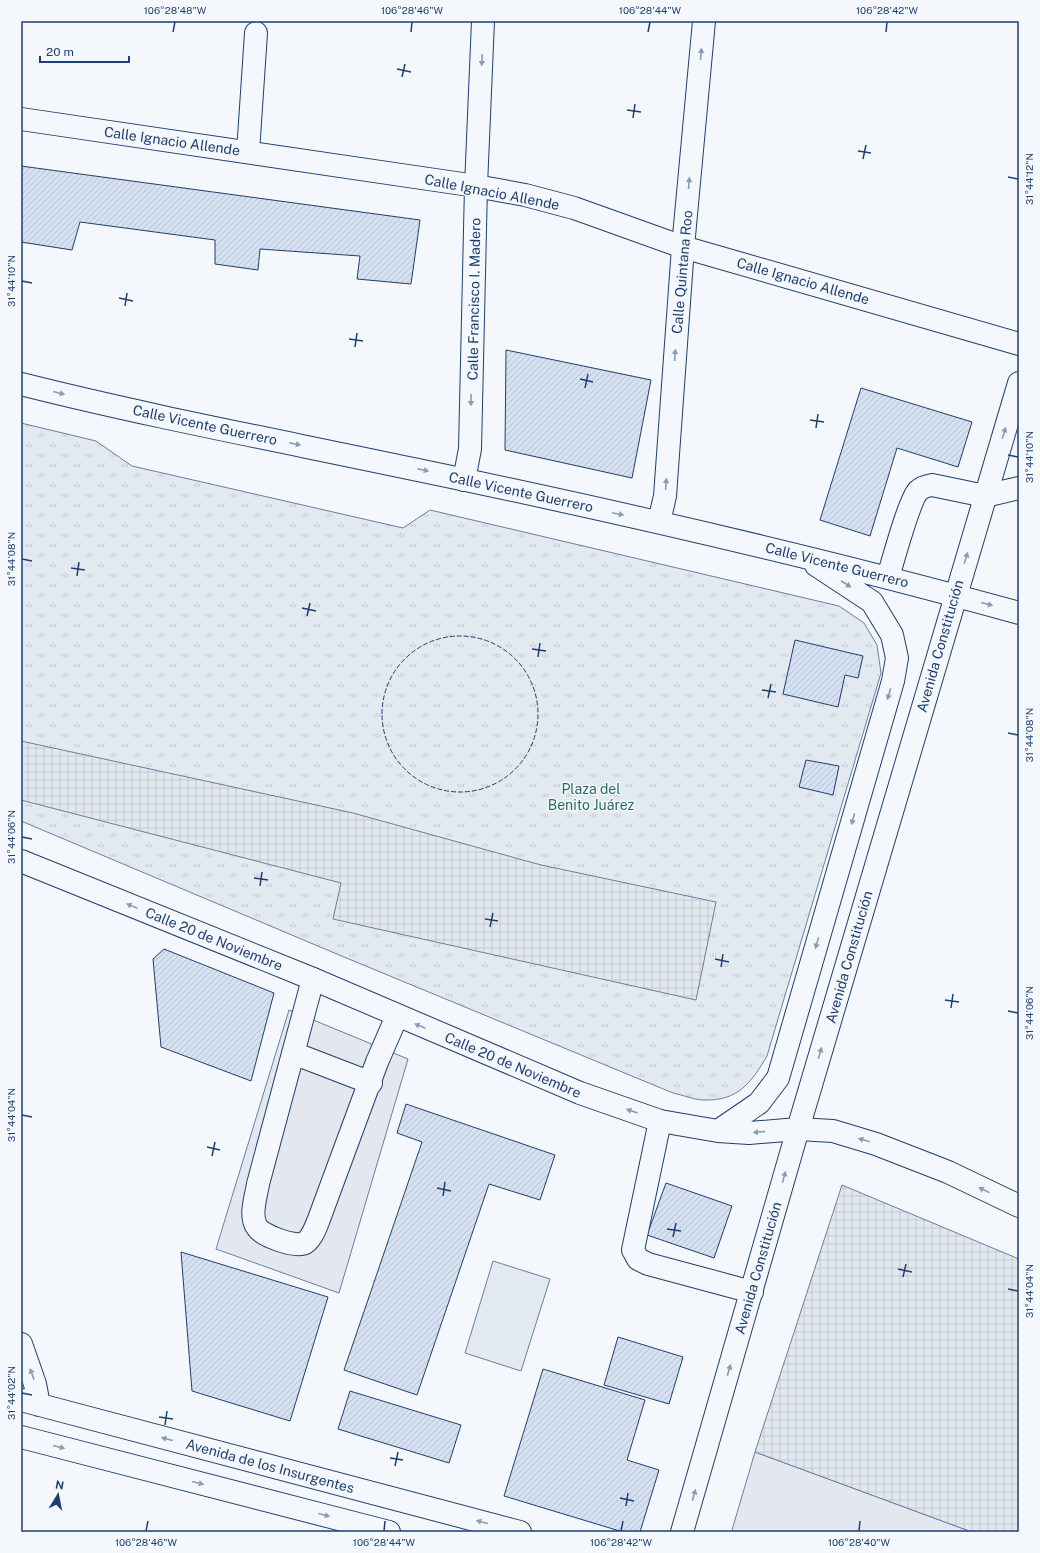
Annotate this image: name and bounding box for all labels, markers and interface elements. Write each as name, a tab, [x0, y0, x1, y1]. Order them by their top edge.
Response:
text: 106°28'48"W	[144, 4, 207, 16]
text: 106°28'46"W	[381, 4, 444, 16]
text: 106°28'44"W	[619, 4, 682, 16]
text: 106°28'42"W	[856, 4, 918, 16]
scale bar	[40, 38, 129, 64]
text: 20 m	[46, 45, 74, 59]
one-way arrow	[698, 48, 705, 60]
one-way arrow	[478, 54, 485, 66]
street label: Calle Ignacio Allende	[103, 124, 241, 158]
text: 31°44'12"N	[1023, 153, 1035, 205]
street label: Calle Ignacio Allende	[423, 171, 561, 213]
one-way arrow	[686, 177, 692, 189]
street label: Calle Quintana Roo	[669, 210, 695, 334]
street label: Calle Francisco I. Madero	[465, 217, 483, 380]
street label: Calle Ignacio Allende	[735, 254, 871, 308]
text: 31°44'10"N	[5, 255, 17, 307]
one-way arrow	[672, 349, 679, 361]
one-way arrow	[53, 391, 65, 397]
one-way arrow	[468, 394, 474, 407]
street label: Calle Vicente Guerrero	[131, 402, 279, 448]
one-way arrow	[1001, 427, 1007, 439]
text: 31°44'10"N	[1023, 431, 1035, 483]
one-way arrow	[289, 441, 302, 447]
one-way arrow	[417, 468, 429, 474]
street label: Calle Vicente Guerrero	[447, 469, 595, 515]
one-way arrow	[662, 478, 669, 490]
one-way arrow	[612, 511, 624, 517]
text: 31°44'08"N	[5, 532, 17, 586]
street label: Calle Vicente Guerrero	[764, 539, 910, 591]
one-way arrow	[963, 552, 969, 564]
street label: Avenida Constitución	[913, 578, 967, 714]
one-way arrow	[840, 581, 852, 588]
one-way arrow	[981, 601, 993, 607]
one-way arrow	[886, 688, 892, 700]
text: 31°44'08"N	[1023, 708, 1035, 762]
park label: Plaza del Benito Juárez	[548, 781, 635, 813]
text: 31°44'06"N	[5, 810, 17, 864]
one-way arrow	[850, 813, 856, 825]
street label: Avenida Constitución	[822, 889, 876, 1025]
one-way arrow	[126, 902, 138, 908]
street label: Calle 20 de Noviembre	[143, 904, 285, 974]
one-way arrow	[814, 938, 820, 950]
text: 31°44'06"N	[1023, 986, 1035, 1040]
one-way arrow	[415, 1023, 426, 1029]
street label: Calle 20 de Noviembre	[442, 1029, 584, 1101]
one-way arrow	[817, 1046, 823, 1058]
text: 31°44'04"N	[5, 1088, 17, 1142]
one-way arrow	[625, 1108, 637, 1114]
one-way arrow	[753, 1129, 765, 1136]
one-way arrow	[857, 1137, 869, 1143]
one-way arrow	[781, 1171, 787, 1183]
one-way arrow	[978, 1187, 990, 1193]
street label: Avenida Constitución	[731, 1200, 785, 1336]
text: 31°44'04"N	[1023, 1264, 1035, 1318]
one-way arrow	[726, 1363, 732, 1375]
text: 31°44'02"N	[5, 1366, 17, 1420]
one-way arrow	[28, 1368, 34, 1380]
one-way arrow	[161, 1436, 173, 1442]
street label: Avenida de los Insurgentes	[184, 1436, 356, 1496]
one-way arrow	[53, 1444, 65, 1450]
north arrow	[38, 1475, 78, 1515]
text: N	[54, 1478, 65, 1492]
one-way arrow	[192, 1480, 204, 1486]
one-way arrow	[691, 1488, 697, 1500]
one-way arrow	[318, 1513, 330, 1519]
one-way arrow	[476, 1519, 488, 1525]
text: 106°28'46"W	[115, 1536, 178, 1548]
text: 106°28'44"W	[353, 1536, 416, 1548]
text: 106°28'42"W	[590, 1536, 652, 1548]
text: 106°28'40"W	[828, 1536, 891, 1548]

